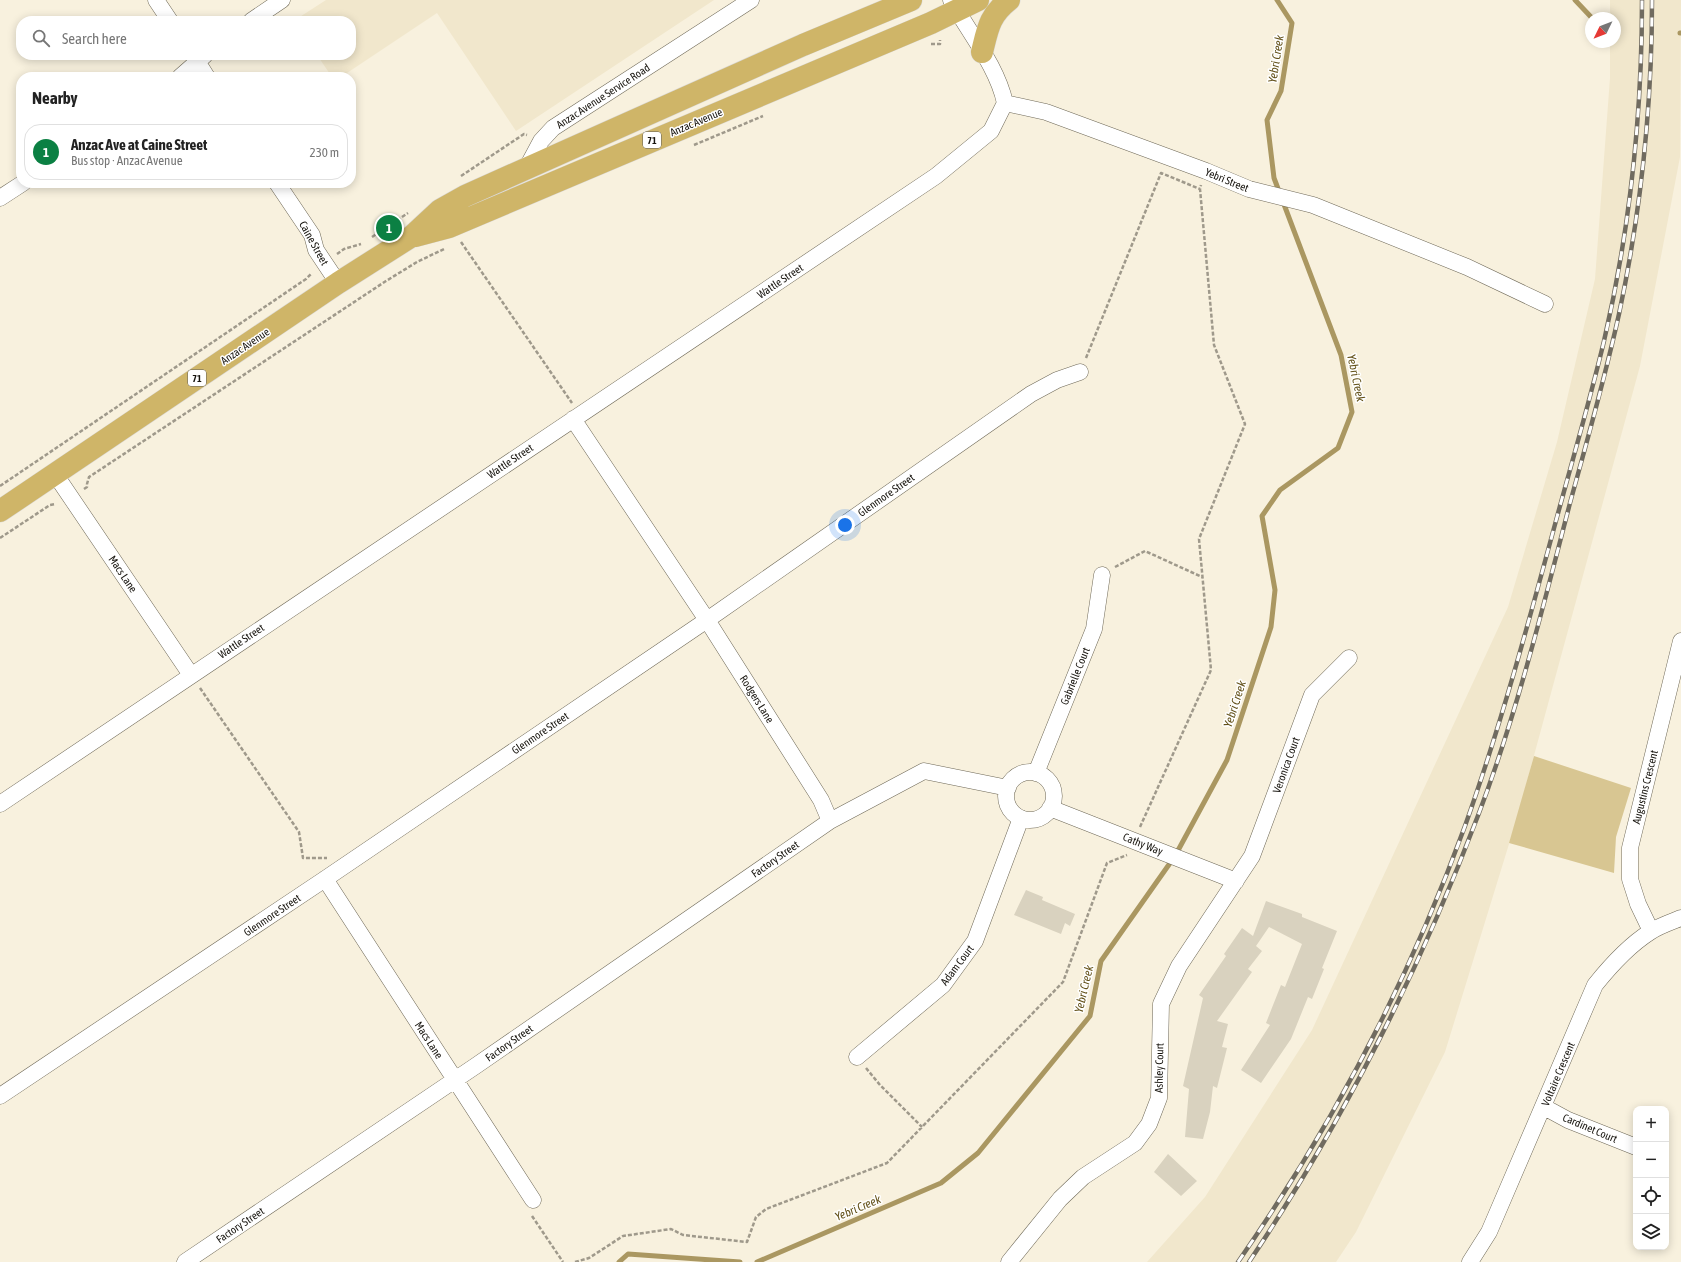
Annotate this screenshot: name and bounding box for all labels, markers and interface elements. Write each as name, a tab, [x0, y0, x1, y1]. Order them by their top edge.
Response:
north arrow	[1585, 12, 1621, 48]
search box	[16, 16, 356, 60]
icon: search	[30, 27, 52, 49]
text: Search here	[62, 30, 127, 47]
water label: Yebri Creek	[1265, 33, 1287, 84]
street label: Anzac Avenue Service Road	[554, 61, 652, 131]
text: Nearby	[32, 88, 78, 108]
street label: Anzac Avenue	[668, 106, 724, 138]
road number: 71	[643, 132, 661, 148]
text: Anzac Ave at Caine Street	[71, 136, 207, 153]
text: 1	[43, 145, 49, 160]
text: 230 m	[310, 145, 339, 160]
text: Bus stop · Anzac Avenue	[71, 153, 183, 168]
street label: Yebri Street	[1203, 166, 1251, 194]
pin: 1	[376, 213, 402, 243]
street label: Caine Street	[297, 219, 331, 267]
street label: Wattle Street	[755, 261, 805, 301]
street label: Anzac Avenue	[219, 325, 271, 367]
water label: Yebri Creek	[1344, 353, 1368, 404]
road number: 71	[188, 370, 206, 386]
street label: Wattle Street	[485, 441, 535, 481]
street label: Glenmore Street	[856, 471, 916, 519]
your location	[835, 515, 855, 535]
street label: Macs Lane	[106, 553, 140, 595]
street label: Wattle Street	[216, 621, 266, 661]
street label: Gabrielle Court	[1058, 646, 1092, 706]
street label: Rodgers Lane	[738, 673, 776, 725]
water label: Yebri Creek	[1221, 678, 1249, 729]
street label: Glenmore Street	[509, 710, 571, 756]
street label: Veronica Court	[1270, 735, 1302, 795]
street label: Augustins Crescent	[1630, 749, 1660, 825]
street label: Cathy Way	[1121, 831, 1165, 858]
street label: Factory Street	[749, 838, 801, 880]
street label: Glenmore Street	[241, 892, 303, 938]
street label: Adam Court	[938, 943, 976, 987]
water label: Yebri Creek	[1072, 963, 1096, 1014]
street label: Macs Lane	[413, 1019, 445, 1061]
street label: Factory Street	[483, 1022, 535, 1064]
street label: Voltaire Crescent	[1539, 1040, 1577, 1108]
street label: Ashley Court	[1153, 1043, 1165, 1093]
map controls	[1633, 1106, 1669, 1250]
button: +	[1633, 1106, 1669, 1142]
street label: Cardinet Court	[1561, 1111, 1619, 1145]
button: −	[1633, 1142, 1669, 1178]
button: locate	[1633, 1178, 1669, 1214]
water label: Yebri Creek	[833, 1192, 884, 1224]
street label: Factory Street	[214, 1205, 266, 1245]
button: layers	[1633, 1214, 1669, 1250]

